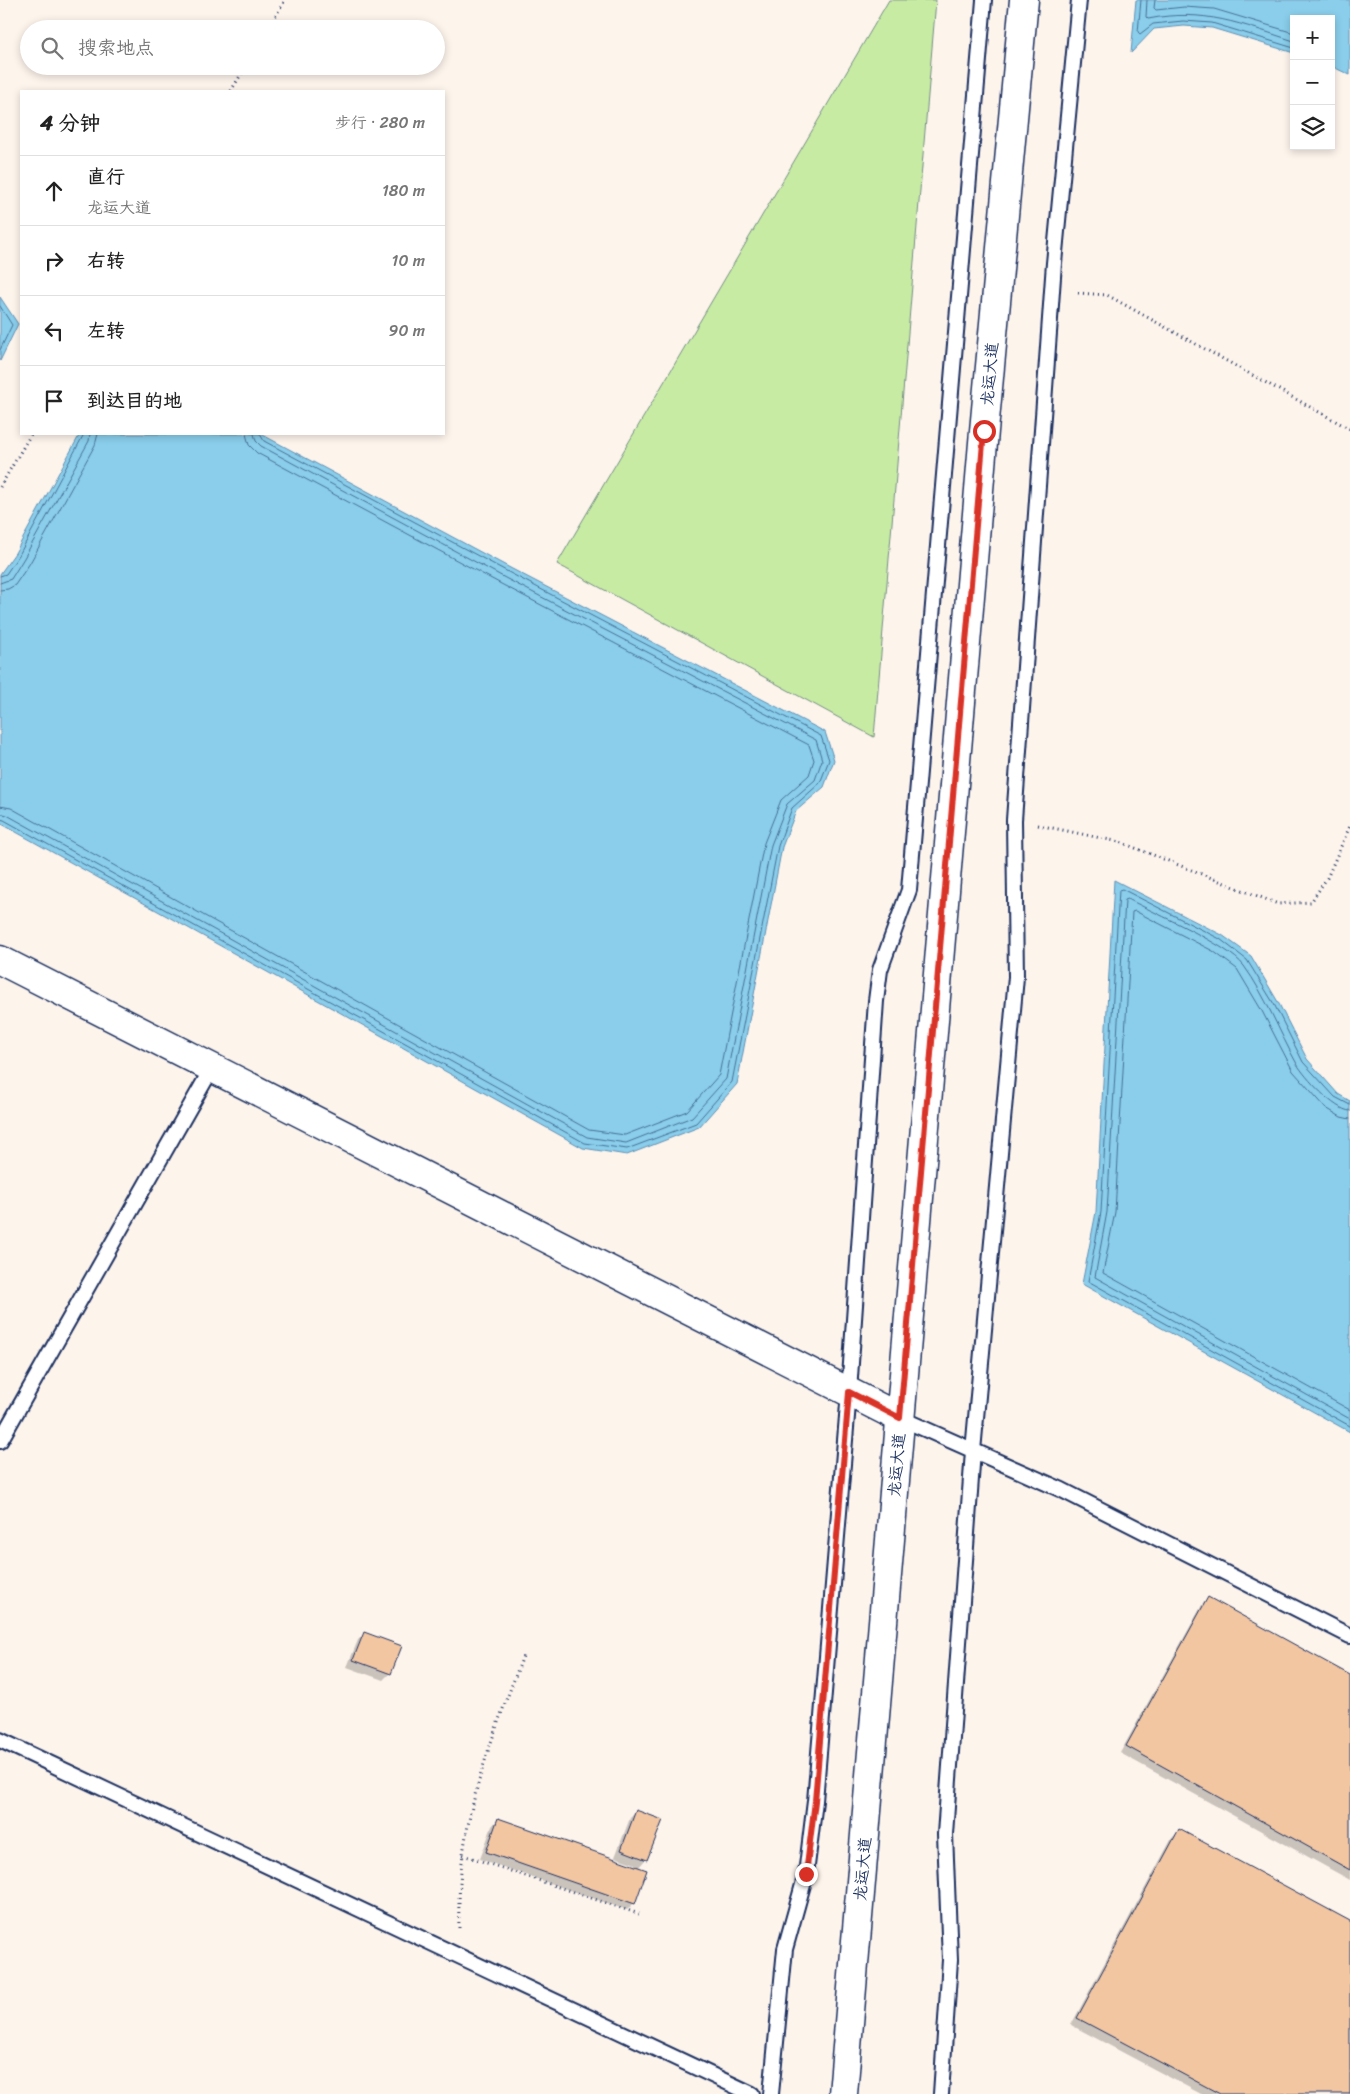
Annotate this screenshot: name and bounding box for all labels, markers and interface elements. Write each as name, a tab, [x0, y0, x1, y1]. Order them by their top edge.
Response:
map controls	[1290, 15, 1335, 150]
button: +	[1290, 15, 1335, 60]
search box	[20, 20, 445, 75]
text: 搜索地点	[78, 31, 154, 64]
icon: search	[38, 34, 66, 62]
button: −	[1290, 60, 1335, 105]
text: 4 分钟	[40, 104, 101, 142]
button: layers	[1290, 105, 1335, 150]
text: 步行 · 280 m	[335, 108, 425, 137]
text: 直行	[87, 160, 125, 193]
text: 180 m	[382, 176, 425, 205]
icon: ahead	[40, 177, 68, 205]
text: 龙运大道	[87, 193, 151, 222]
text: 右转	[87, 244, 125, 277]
text: 10 m	[392, 246, 425, 275]
icon: right	[40, 247, 68, 275]
text: 左转	[87, 314, 125, 347]
text: 90 m	[389, 316, 425, 345]
icon: left	[40, 317, 68, 345]
street label: 龙运大道	[972, 341, 1007, 407]
text: 到达目的地	[87, 384, 182, 417]
icon: arrive	[40, 387, 68, 415]
route start	[973, 420, 996, 443]
street label: 龙运大道	[879, 1432, 914, 1498]
street label: 龙运大道	[845, 1836, 880, 1902]
route end	[795, 1863, 818, 1886]

